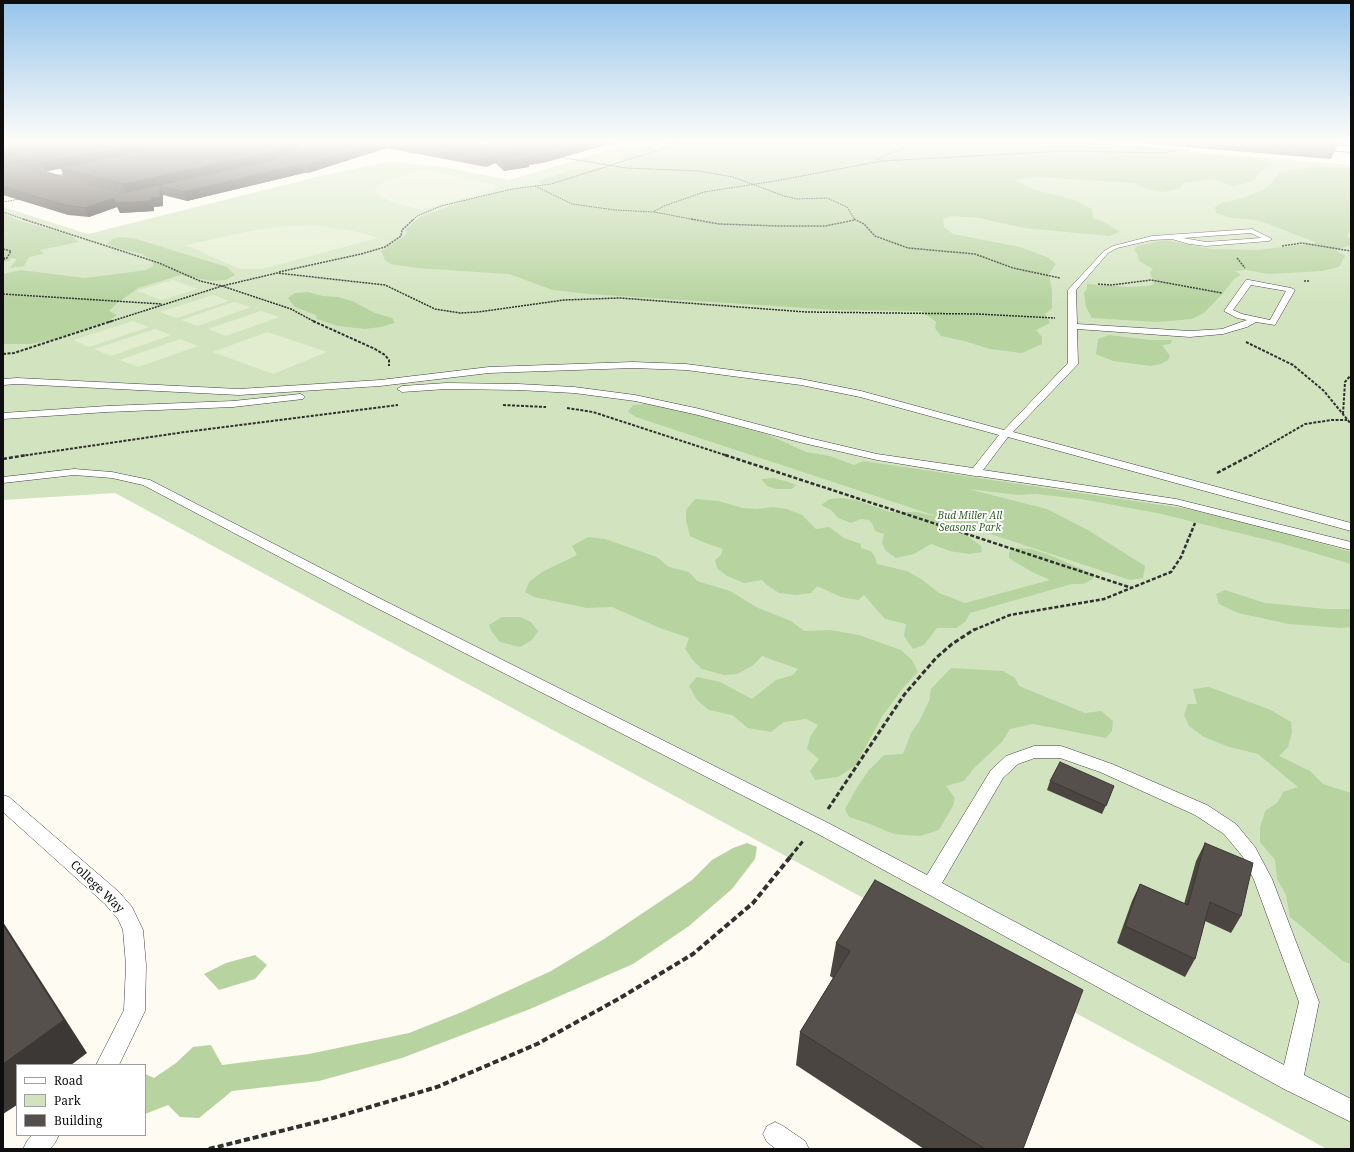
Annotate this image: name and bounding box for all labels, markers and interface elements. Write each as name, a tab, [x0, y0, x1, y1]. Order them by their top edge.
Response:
park label: Bud Miller All Seasons Park	[938, 510, 1002, 534]
street label: College Way	[67, 858, 127, 916]
legend	[16, 1064, 146, 1136]
text: Road	[54, 1072, 83, 1089]
text: Park	[54, 1092, 81, 1109]
text: Building	[54, 1112, 102, 1129]

